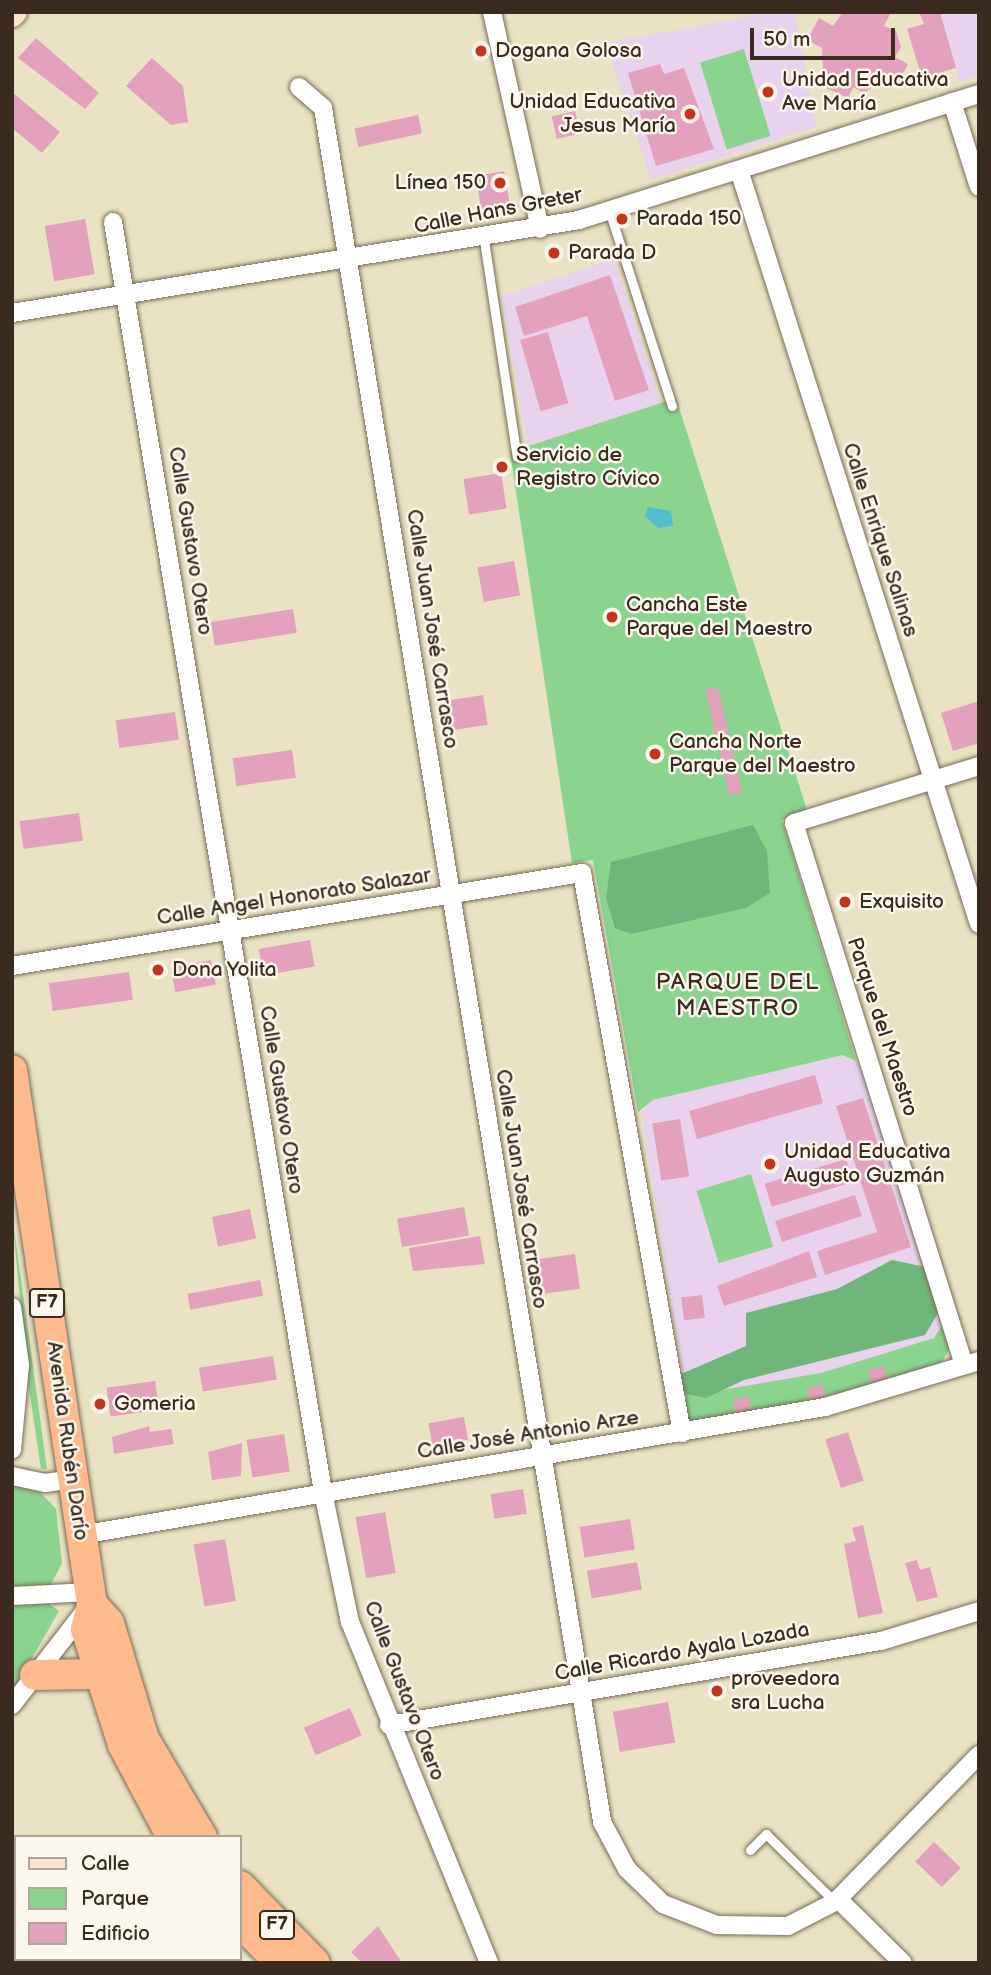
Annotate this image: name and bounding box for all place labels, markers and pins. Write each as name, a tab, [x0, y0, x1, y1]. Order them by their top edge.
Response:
place label: Dogana Golosa	[495, 38, 642, 64]
marker: Dogana Golosa	[473, 43, 489, 59]
place label: Unidad Educativa Ave María	[782, 67, 949, 117]
marker: Unidad Educativa Ave María	[760, 84, 776, 100]
place label: Unidad Educativa Jesus María	[509, 89, 676, 139]
marker: Unidad Educativa Jesus María	[682, 106, 698, 122]
place label: Línea 150	[395, 170, 486, 196]
marker: Línea 150	[492, 175, 508, 191]
place label: Parada 150	[636, 206, 741, 232]
marker: Parada 150	[614, 211, 630, 227]
place label: Parada D	[568, 240, 656, 266]
marker: Parada D	[546, 245, 562, 261]
place label: Servicio de Registro Cívico	[516, 442, 660, 492]
marker: Servicio de Registro Cívico	[494, 459, 510, 475]
place label: Cancha Este Parque del Maestro	[626, 592, 813, 642]
marker: Cancha Este Parque del Maestro	[604, 609, 620, 625]
place label: Cancha Norte Parque del Maestro	[669, 729, 856, 779]
marker: Cancha Norte Parque del Maestro	[647, 746, 663, 762]
place label: Exquisito	[859, 889, 944, 915]
marker: Exquisito	[837, 894, 853, 910]
place label: Dona Yolita	[172, 957, 278, 983]
marker: Dona Yolita	[150, 962, 166, 978]
place label: Unidad Educativa Augusto Guzmán	[784, 1139, 951, 1189]
marker: Unidad Educativa Augusto Guzmán	[762, 1156, 778, 1172]
place label: Gomeria	[114, 1391, 196, 1417]
marker: Gomeria	[92, 1396, 108, 1412]
place label: proveedora sra Lucha	[731, 1666, 840, 1716]
marker: proveedora sra Lucha	[709, 1683, 725, 1699]

